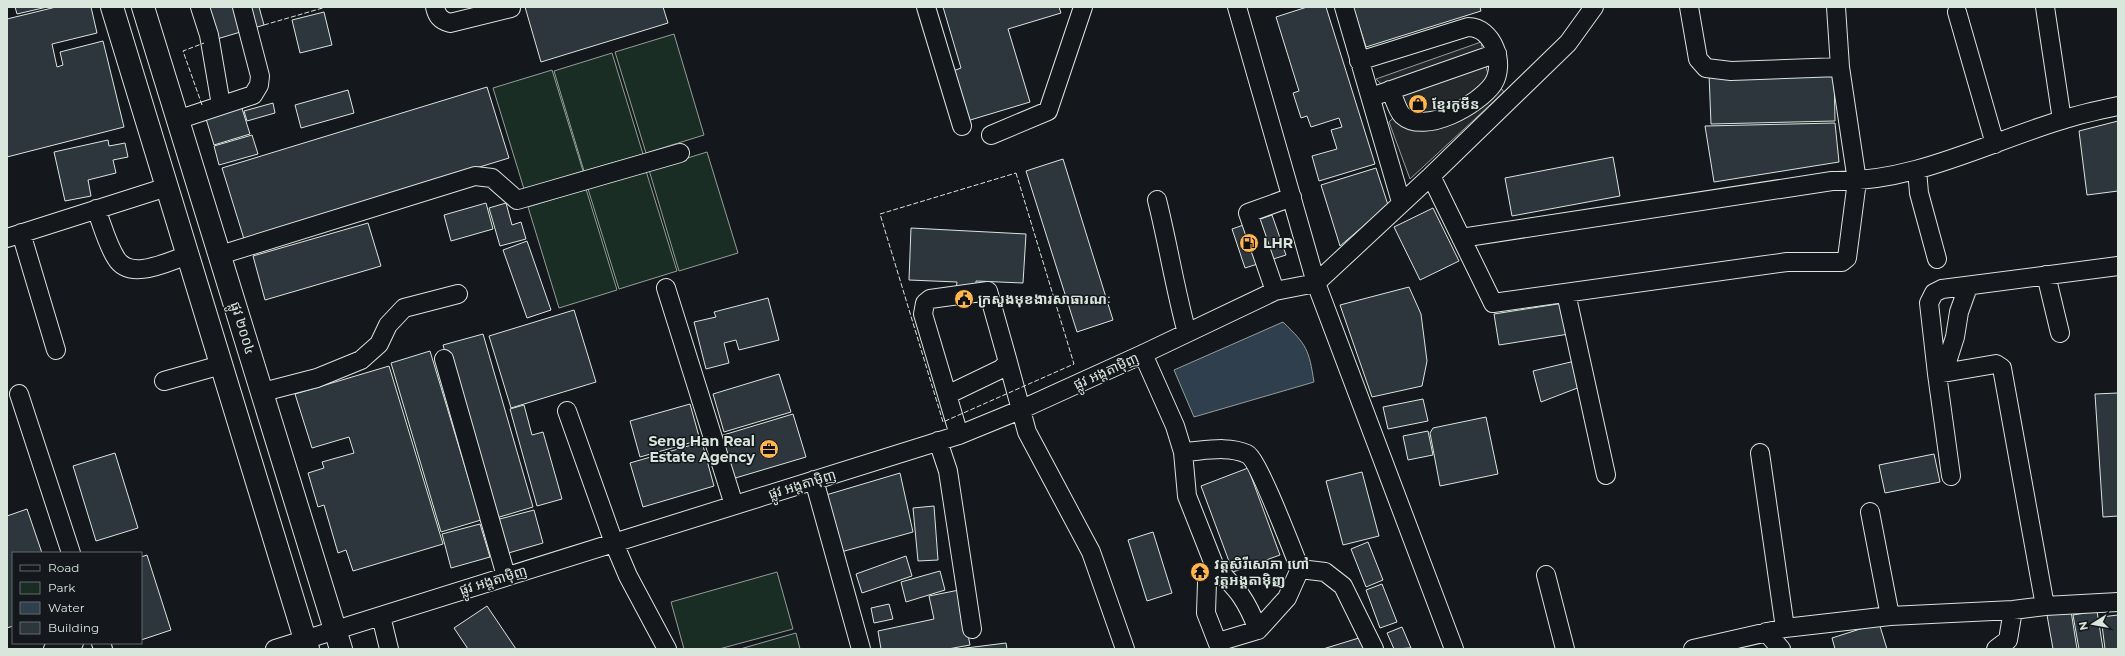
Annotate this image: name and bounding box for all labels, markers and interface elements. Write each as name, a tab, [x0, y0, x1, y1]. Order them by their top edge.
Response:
shop icon: ខ្មែរកូមីន	[1407, 93, 1429, 115]
place label: ខ្មែរកូមីន	[1432, 95, 1480, 113]
fuel station icon: LHR	[1238, 232, 1260, 254]
place label: LHR	[1263, 234, 1293, 252]
public building icon: ក្រសួងមុខងារសាធារណៈ	[953, 288, 975, 310]
place label: ក្រសួងមុខងារសាធារណៈ	[978, 290, 1111, 308]
street label: ផ្លូវ ២០០៤	[223, 299, 260, 358]
street label: ផ្លូវ អង្តតាម៉ិញ	[1070, 349, 1143, 396]
place label: Seng Han Real Estate Agency	[648, 432, 756, 466]
office icon: Seng Han Real Estate Agency	[758, 438, 780, 460]
street label: ផ្លូវ អង្តតាម៉ិញ	[766, 465, 839, 506]
legend	[12, 552, 142, 644]
place label: វត្តសិរីសោភា ហៅ វត្តអង្តតាម៉ិញ	[1214, 555, 1309, 589]
text: Road	[48, 560, 79, 575]
street label: ផ្លូវ អង្តតាម៉ិញ	[457, 561, 530, 602]
temple icon: វត្តសិរីសោភា ហៅ វត្តអង្តតាម៉ិញ	[1189, 561, 1211, 583]
text: Park	[48, 580, 76, 595]
text: Water	[48, 600, 85, 615]
north arrow	[2073, 604, 2113, 644]
text: Building	[48, 620, 99, 635]
text: N	[2075, 620, 2091, 632]

